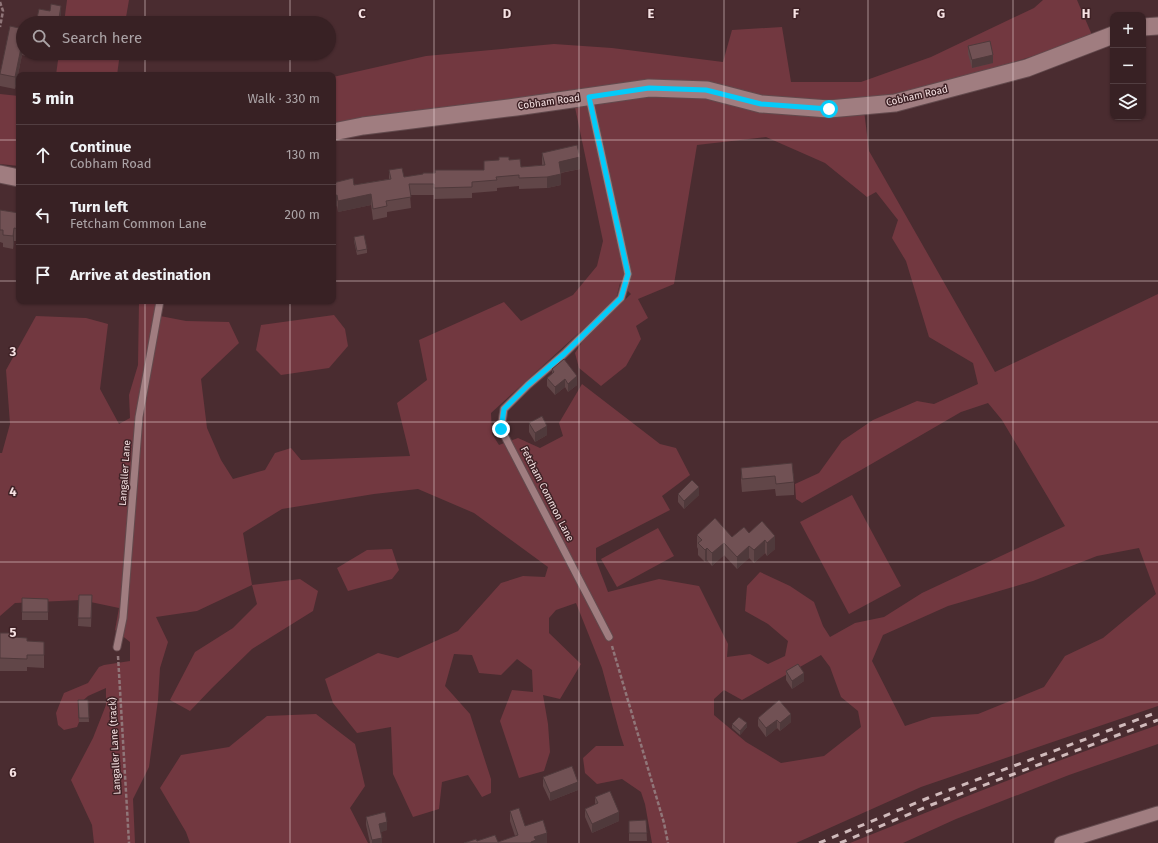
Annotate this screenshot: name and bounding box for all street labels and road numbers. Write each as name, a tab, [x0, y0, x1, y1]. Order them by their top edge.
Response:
street label: Cobham Road	[885, 83, 949, 109]
street label: Cobham Road	[517, 92, 581, 112]
street label: Langaller Lane	[117, 440, 133, 506]
street label: Fetcham Common Lane	[518, 444, 576, 544]
street label: Langaller Lane (track)	[105, 697, 124, 795]

